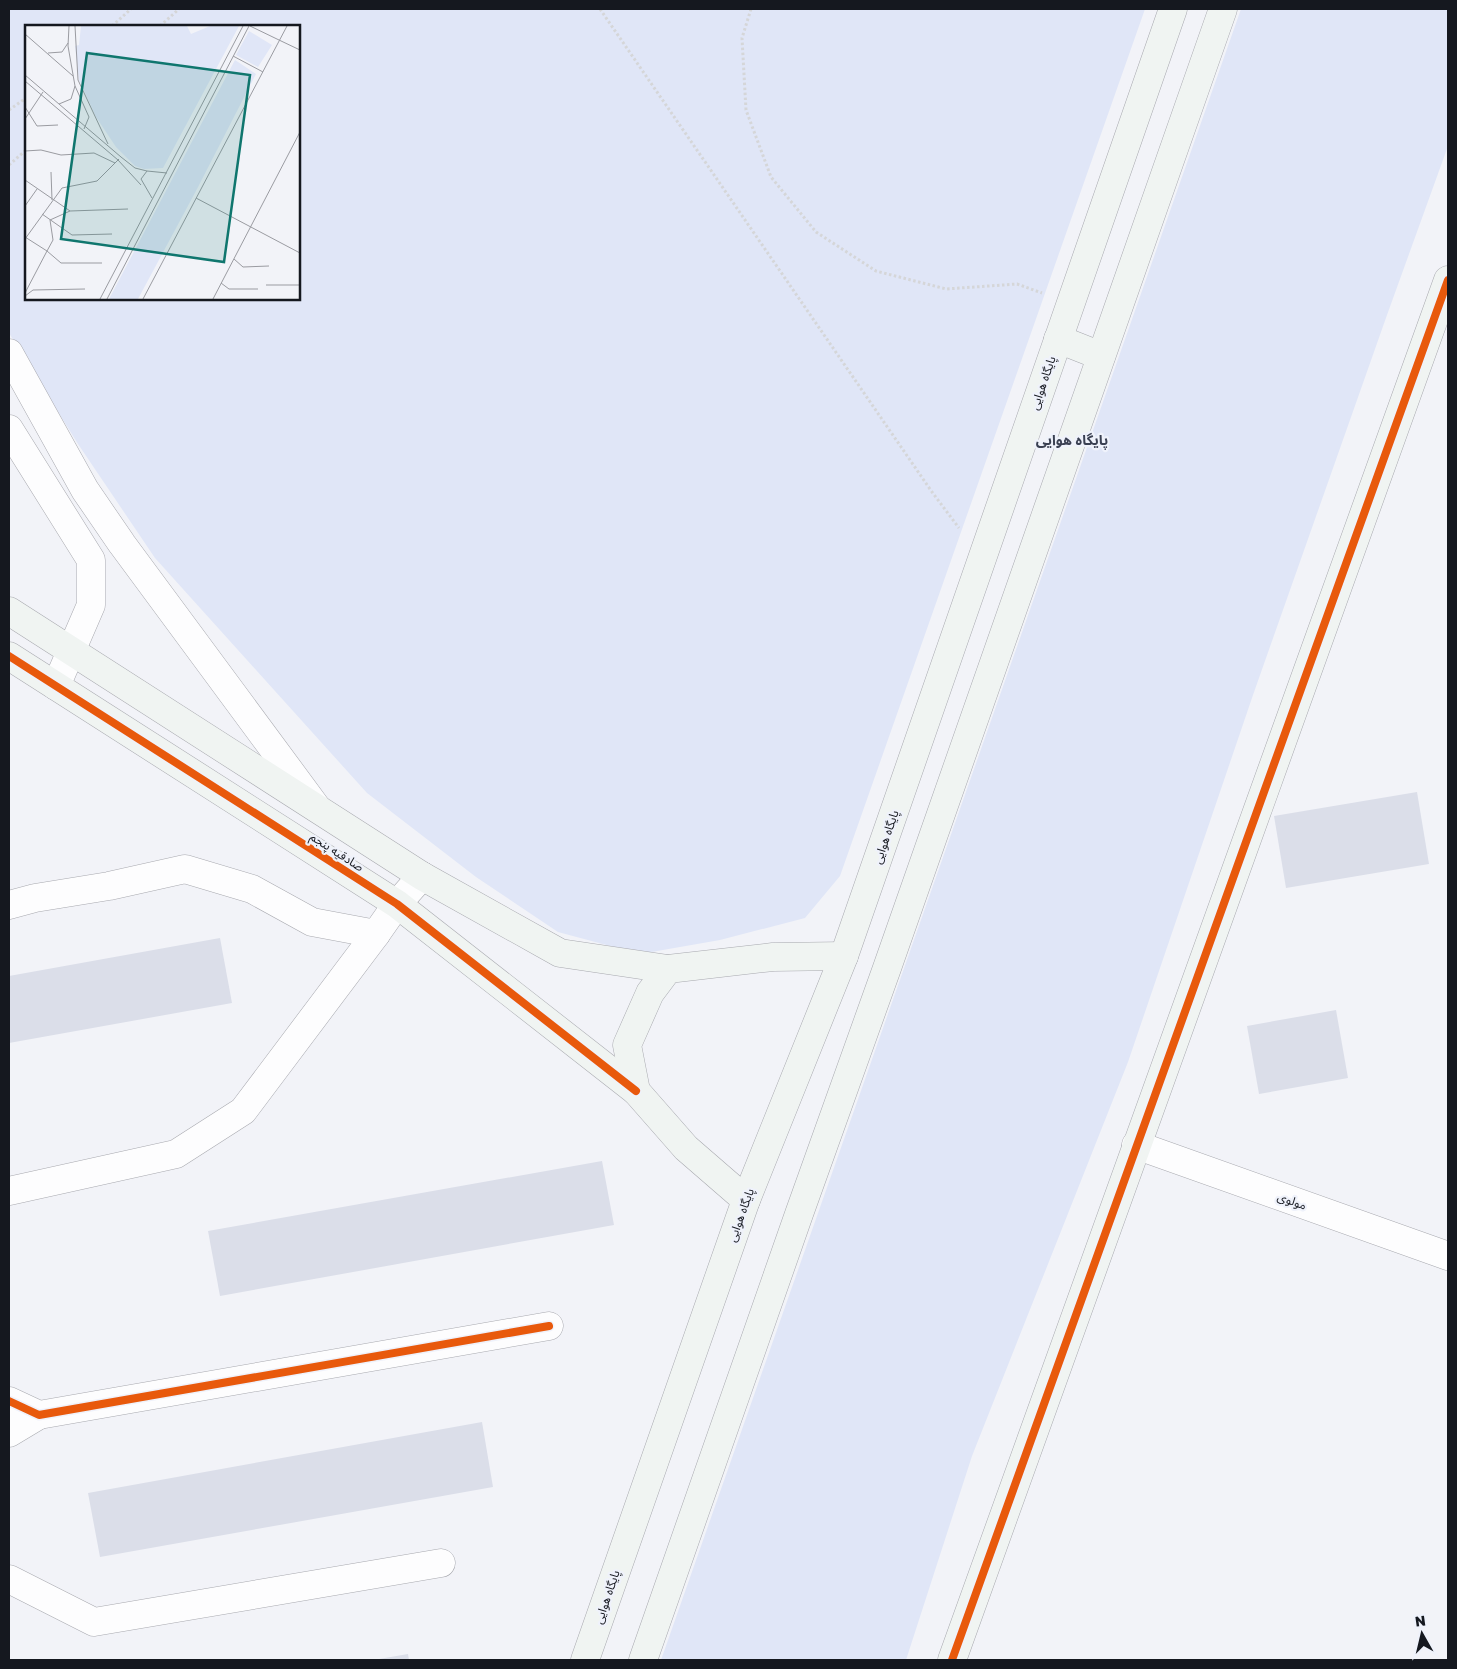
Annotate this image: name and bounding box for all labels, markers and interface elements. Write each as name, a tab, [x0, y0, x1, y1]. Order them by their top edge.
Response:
inset map	[25, 25, 300, 300]
street label: پایگاه هوایی	[1026, 354, 1060, 412]
district label: پایگاه هوایی	[1036, 431, 1108, 450]
street label: پایگاه هوایی	[869, 808, 903, 866]
street label: صادقیه پنجم	[307, 829, 367, 876]
street label: پایگاه هوایی	[724, 1186, 758, 1244]
street label: مولوی	[1276, 1188, 1309, 1213]
street label: پایگاه هوایی	[590, 1568, 624, 1626]
north arrow	[1397, 1609, 1447, 1659]
text: N	[1414, 1611, 1427, 1630]

